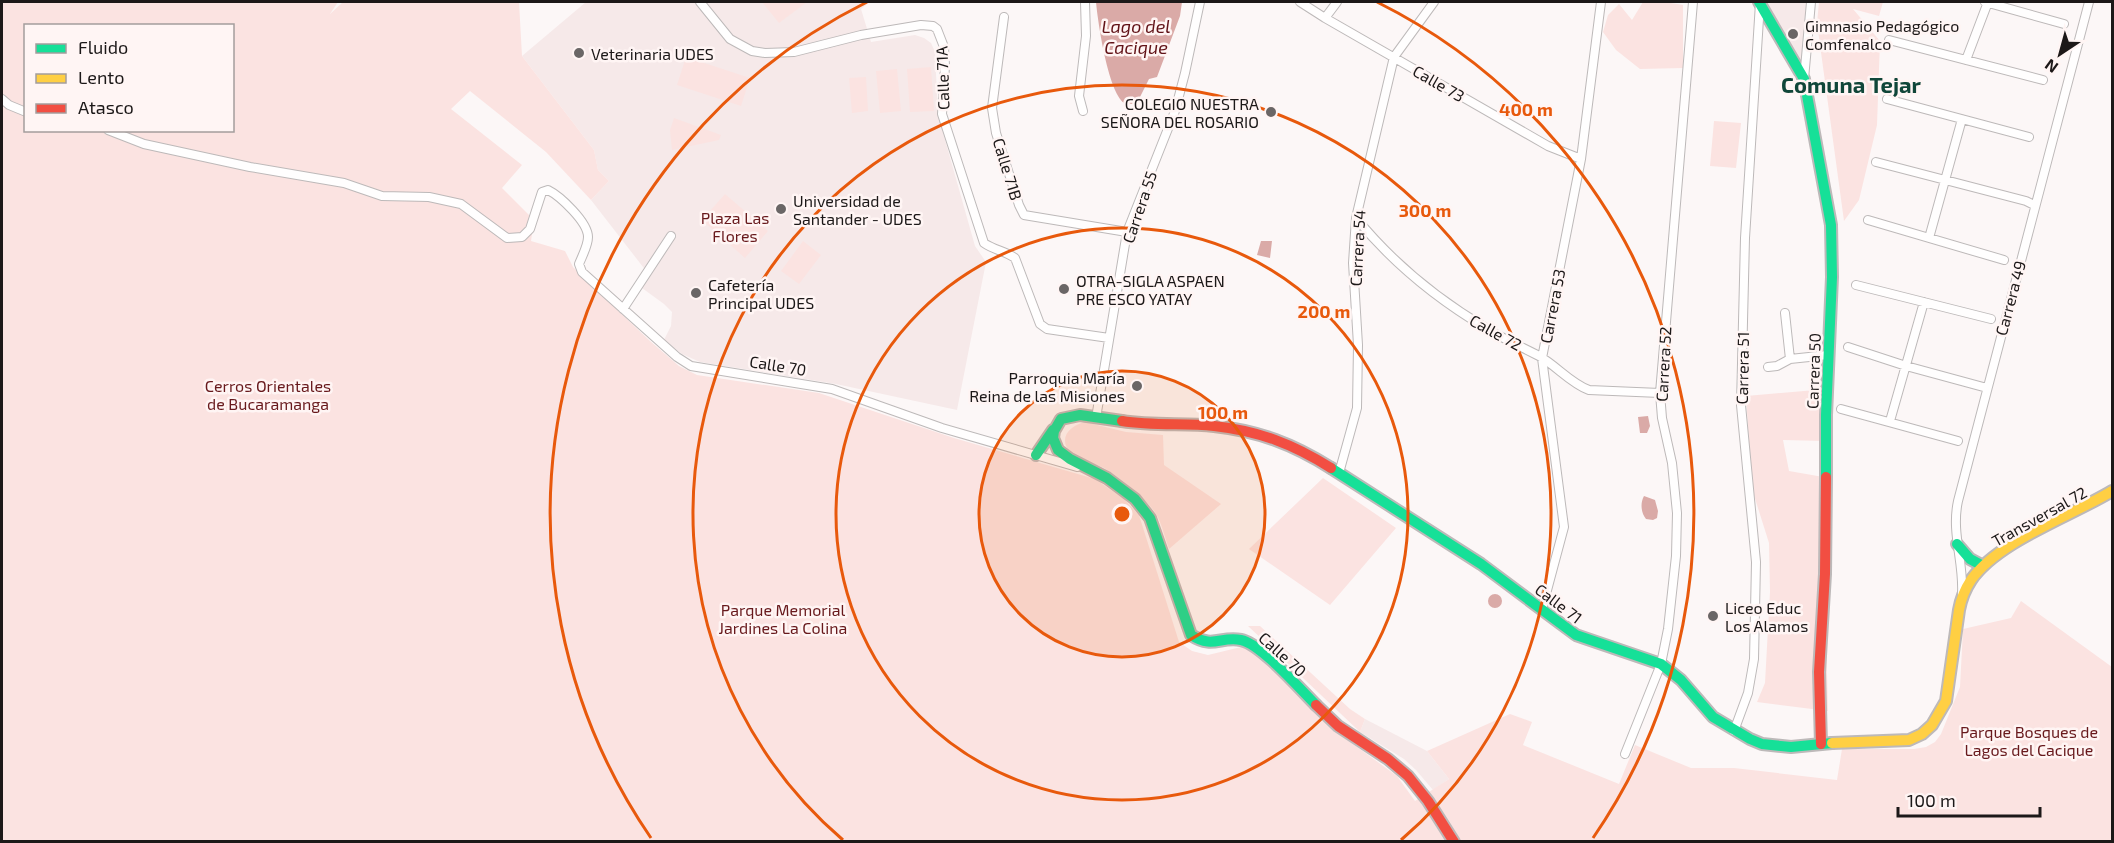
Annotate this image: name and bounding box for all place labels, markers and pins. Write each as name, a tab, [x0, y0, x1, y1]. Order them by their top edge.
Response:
place label: Gimnasio Pedagógico Comfenalco	[1805, 16, 1959, 53]
marker: Gimnasio Pedagógico Comfenalco	[1786, 27, 1800, 41]
place label: Veterinaria UDES	[591, 44, 714, 63]
marker: Veterinaria UDES	[572, 46, 586, 60]
place label: COLEGIO NUESTRA SEÑORA DEL ROSARIO	[1101, 94, 1259, 131]
marker: COLEGIO NUESTRA SEÑORA DEL ROSARIO	[1264, 105, 1278, 119]
place label: Universidad de Santander - UDES	[793, 191, 922, 228]
marker: Universidad de Santander - UDES	[774, 202, 788, 216]
place label: OTRA-SIGLA ASPAEN PRE ESCO YATAY	[1076, 271, 1225, 308]
place label: Cafetería Principal UDES	[708, 275, 814, 312]
marker: OTRA-SIGLA ASPAEN PRE ESCO YATAY	[1057, 282, 1071, 296]
marker: Cafetería Principal UDES	[689, 286, 703, 300]
place label: Parroquia María Reina de las Misiones	[969, 368, 1125, 405]
marker: Parroquia María Reina de las Misiones	[1130, 379, 1144, 393]
centre of rings	[1112, 504, 1132, 524]
place label: Liceo Educ Los Alamos	[1725, 598, 1808, 635]
marker: Liceo Educ Los Alamos	[1706, 609, 1720, 623]

